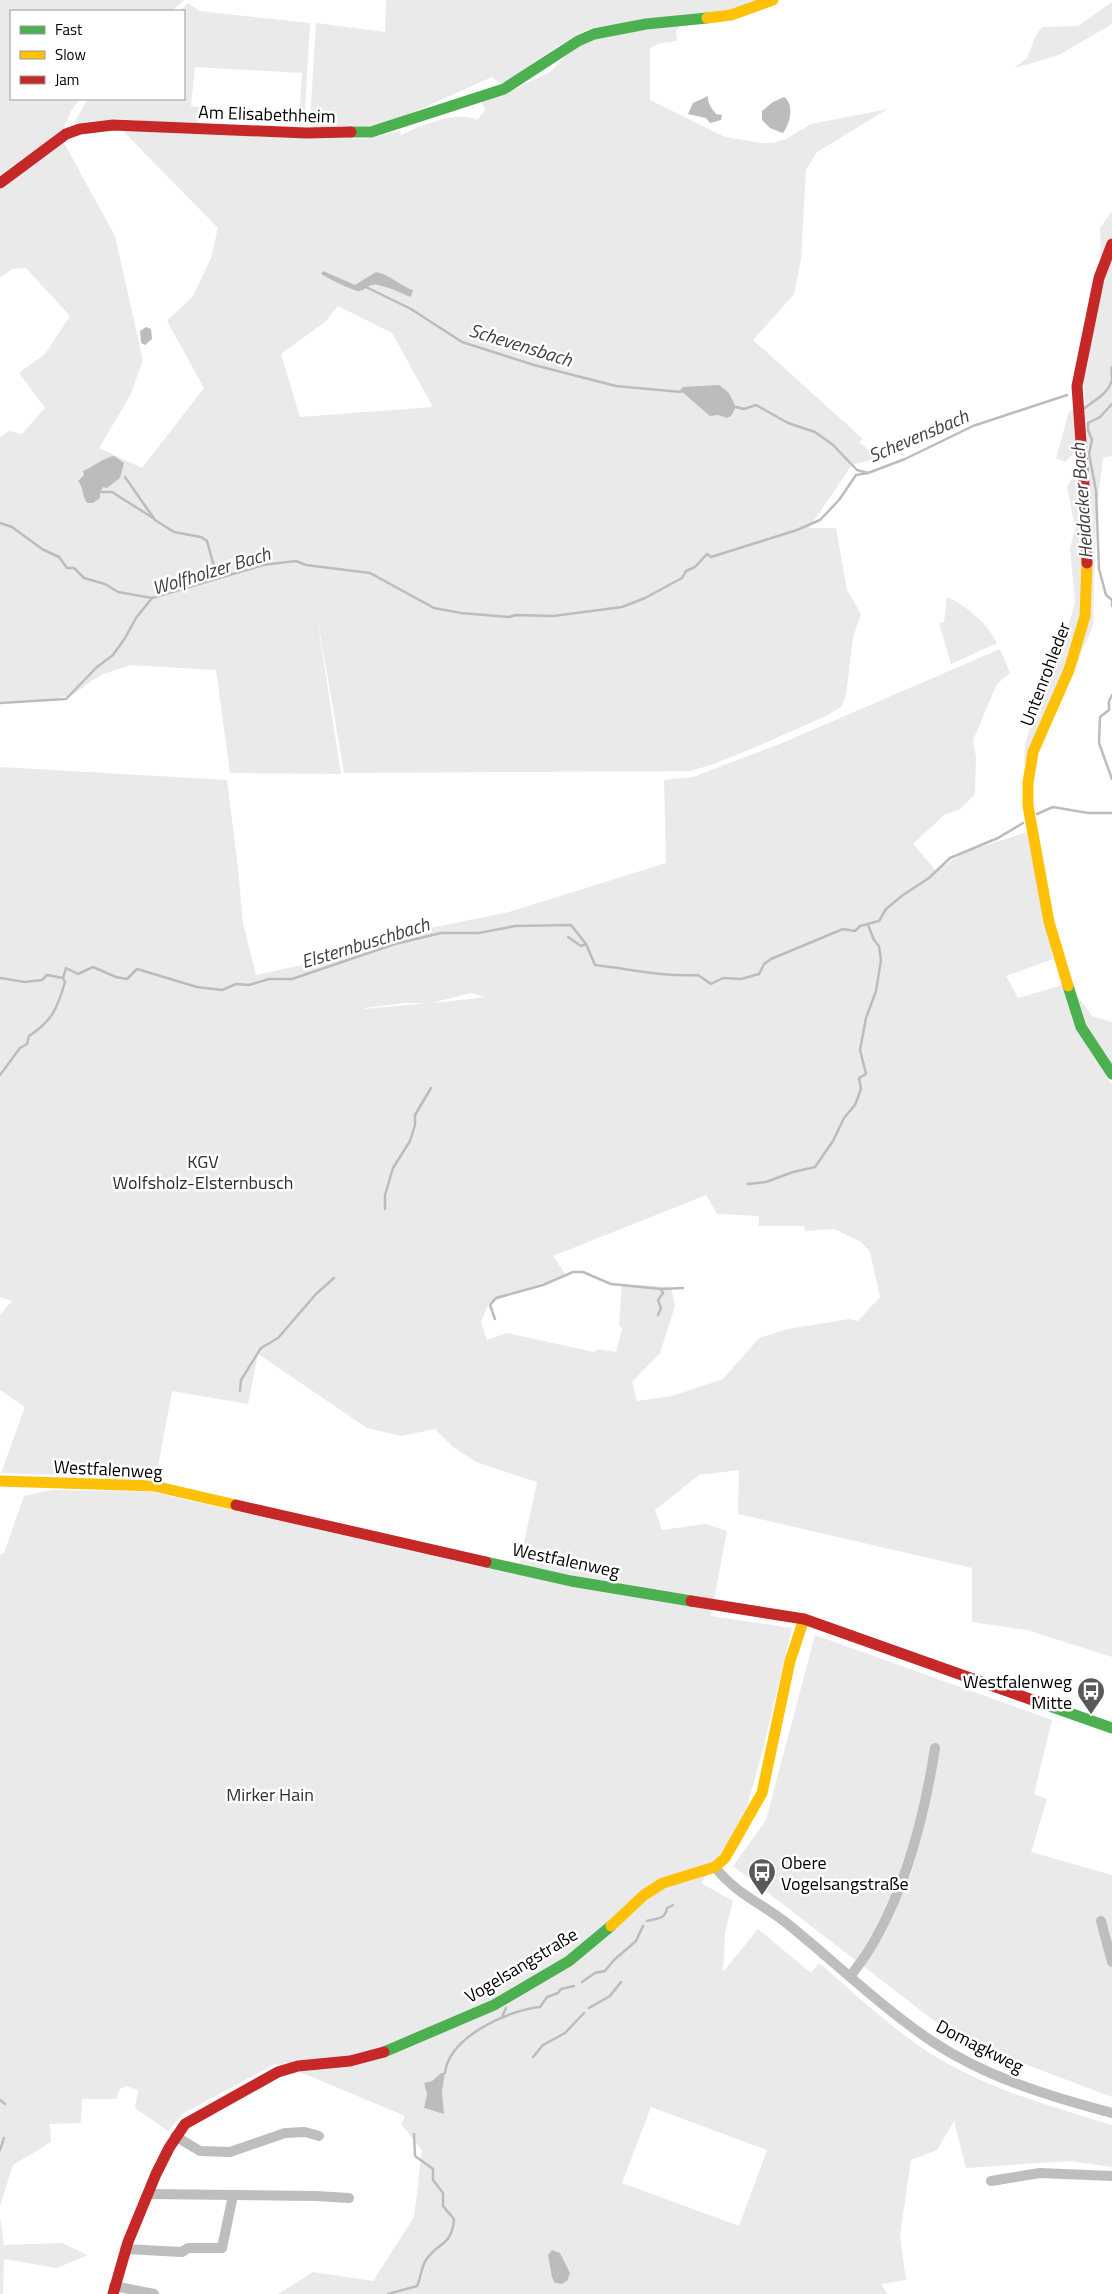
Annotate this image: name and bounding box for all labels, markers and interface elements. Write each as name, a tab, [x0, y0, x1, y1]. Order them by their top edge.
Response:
legend	[10, 10, 185, 100]
text: Fast	[55, 18, 83, 41]
text: Slow	[55, 43, 86, 66]
text: Jam	[55, 68, 79, 91]
street label: Am Elisabethheim	[198, 98, 336, 130]
water label: Schevensbach	[466, 315, 577, 374]
water label: Schevensbach	[863, 401, 973, 469]
water label: Heidacker Bach	[1062, 442, 1100, 560]
water label: Wolfholzer Bach	[148, 538, 274, 602]
street label: Untenrohleder	[1013, 618, 1077, 730]
water label: Elsternbuschbach	[297, 909, 433, 975]
park label: KGV Wolfsholz-Elsternbusch	[112, 1148, 294, 1196]
street label: Westfalenweg	[53, 1453, 163, 1485]
street label: Westfalenweg	[510, 1535, 622, 1585]
place label: Westfalenweg Mitte	[963, 1668, 1072, 1716]
bus stop icon: Westfalenweg Mitte	[1076, 1676, 1106, 1715]
park label: Mirker Hain	[226, 1781, 314, 1808]
place label: Obere Vogelsangstraße	[781, 1849, 909, 1897]
bus stop icon: Obere Vogelsangstraße	[747, 1857, 777, 1896]
street label: Vogelsangstraße	[459, 1921, 583, 2009]
street label: Domagkweg	[932, 2012, 1028, 2080]

